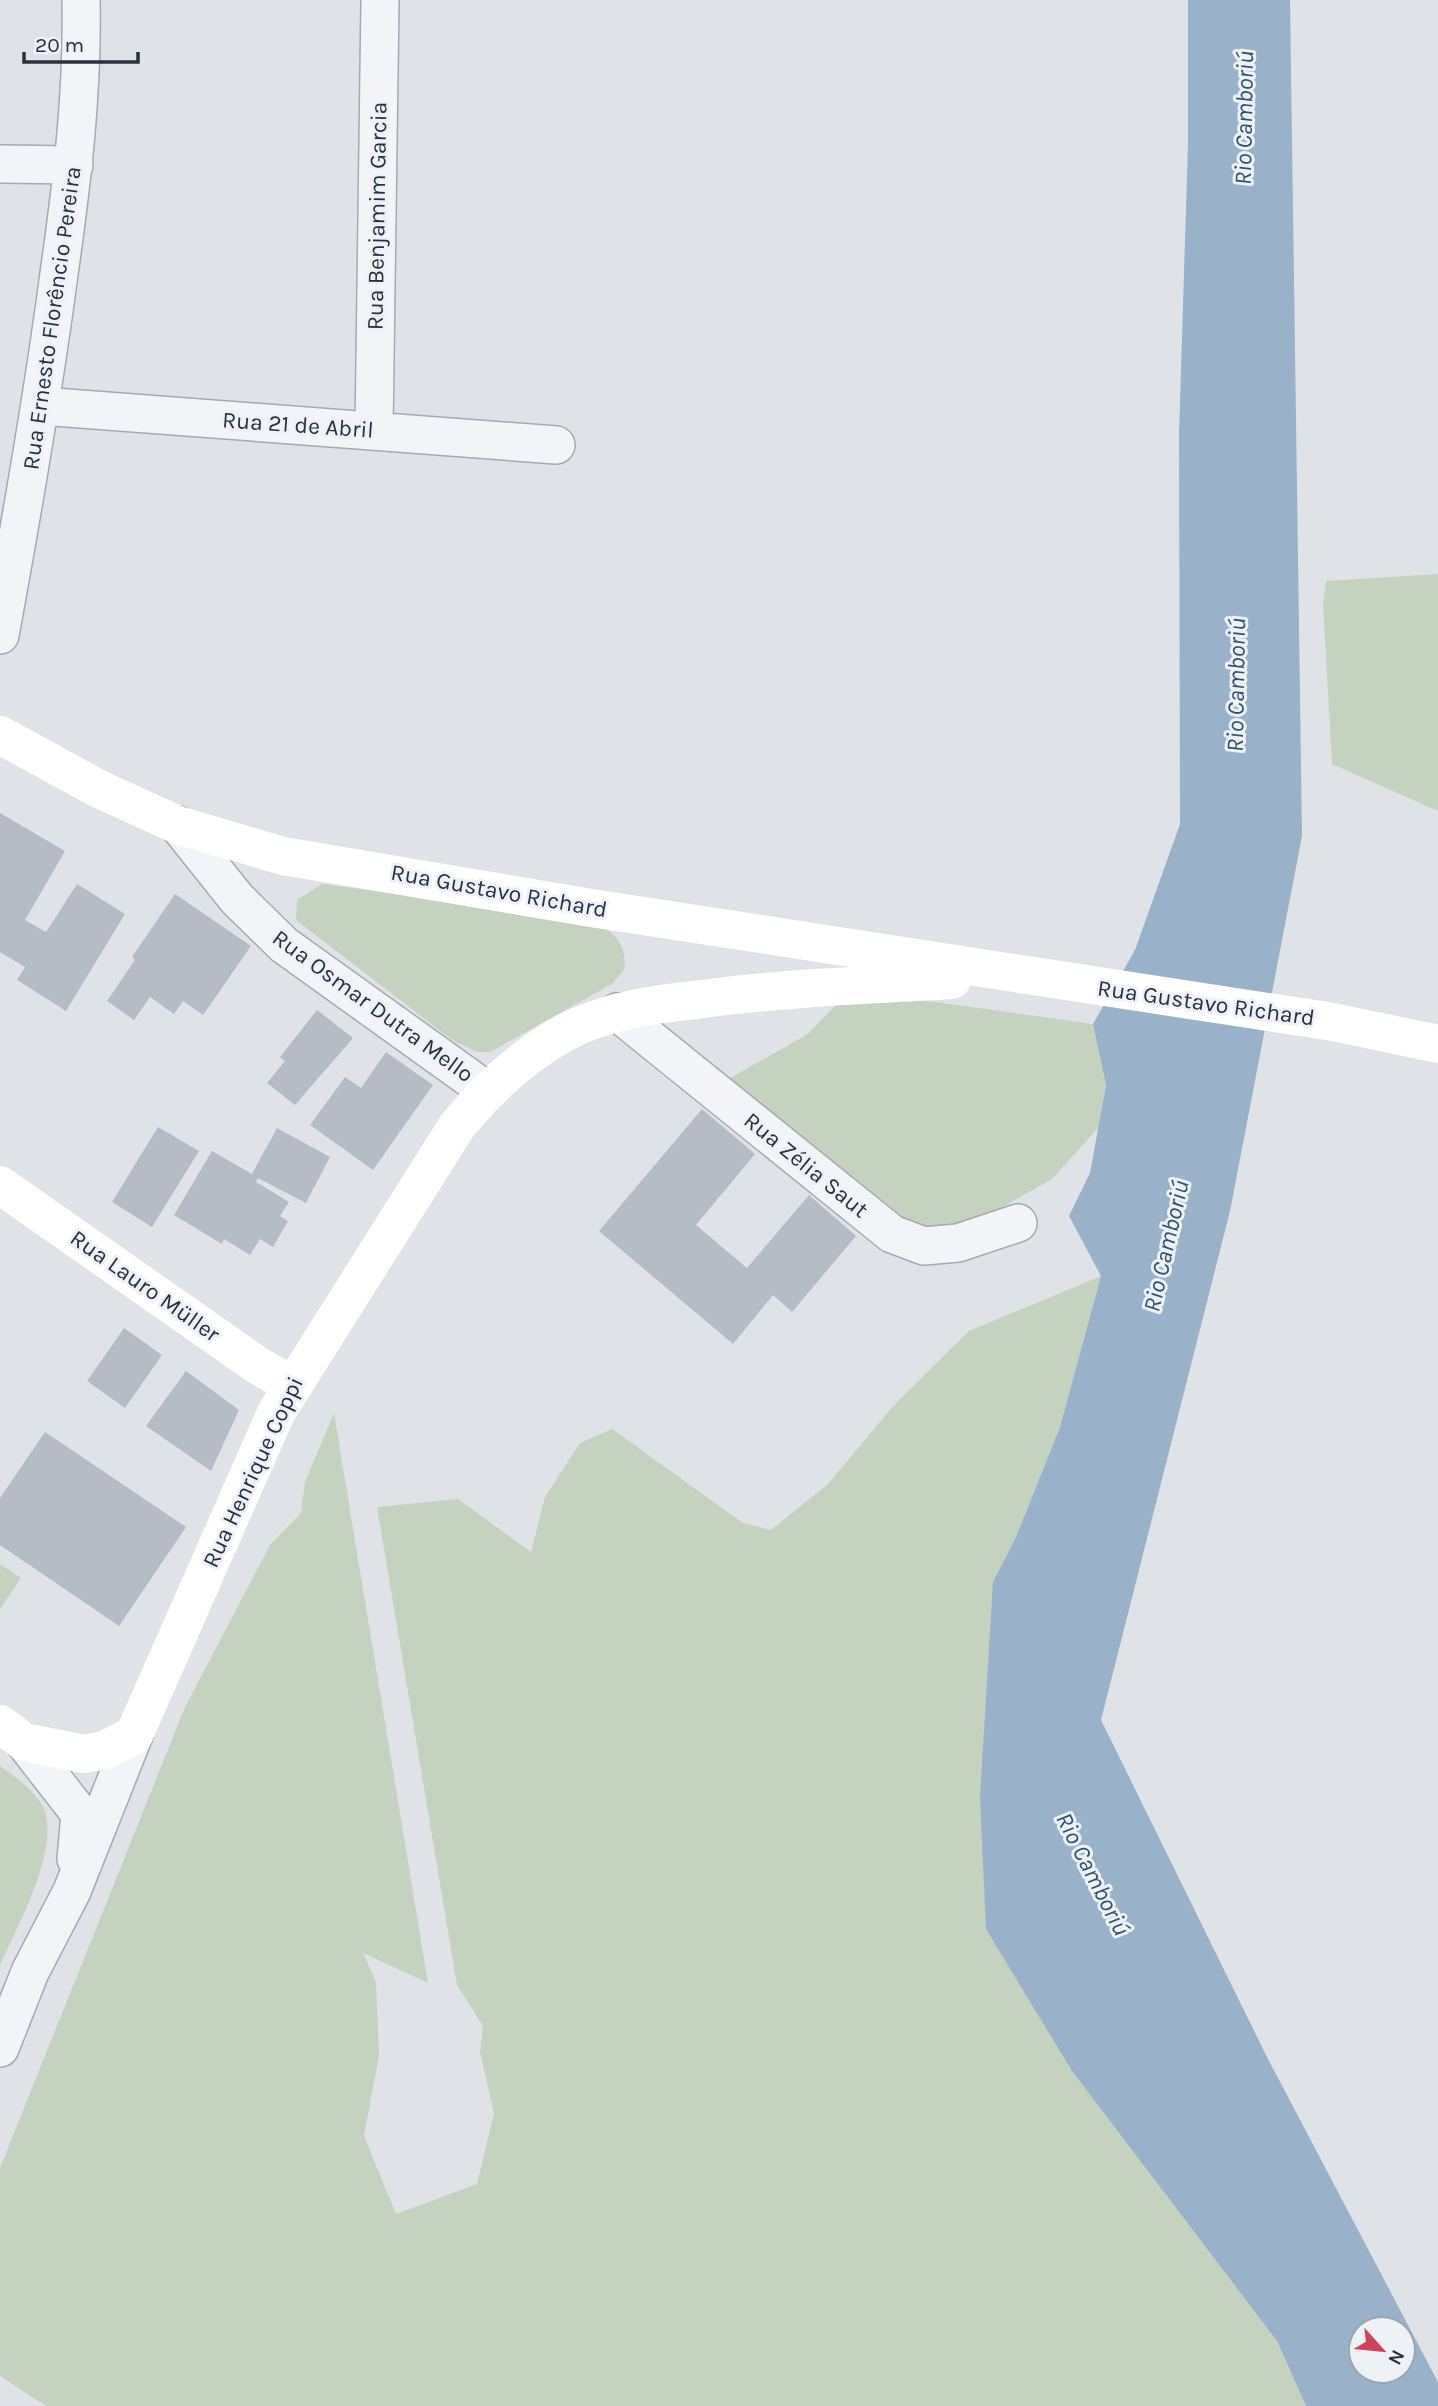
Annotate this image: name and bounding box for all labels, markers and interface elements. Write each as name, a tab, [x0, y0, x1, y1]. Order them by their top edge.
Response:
scale bar	[24, 21, 138, 65]
text: 20 m	[35, 33, 84, 57]
water label: Rio Camboriú	[1229, 51, 1259, 185]
street label: Rua Benjamim Garcia	[362, 102, 392, 330]
street label: Rua Ernesto Florêncio Pereira	[17, 165, 87, 471]
street label: Rua 21 de Abril	[221, 406, 375, 444]
water label: Rio Camboriú	[1221, 618, 1251, 752]
street label: Rua Gustavo Richard	[389, 859, 609, 923]
street label: Rua Osmar Dutra Mello	[267, 924, 479, 1088]
street label: Rua Gustavo Richard	[1096, 974, 1316, 1032]
street label: Rua Zélia Saut	[738, 1107, 874, 1224]
water label: Rio Camboriú	[1137, 1177, 1195, 1315]
street label: Rua Lauro Müller	[65, 1224, 225, 1348]
street label: Rua Henrique Coppi	[197, 1372, 309, 1572]
water label: Rio Camboriú	[1050, 1808, 1136, 1940]
north arrow	[1347, 2315, 1417, 2385]
text: N	[1383, 2346, 1409, 2368]

